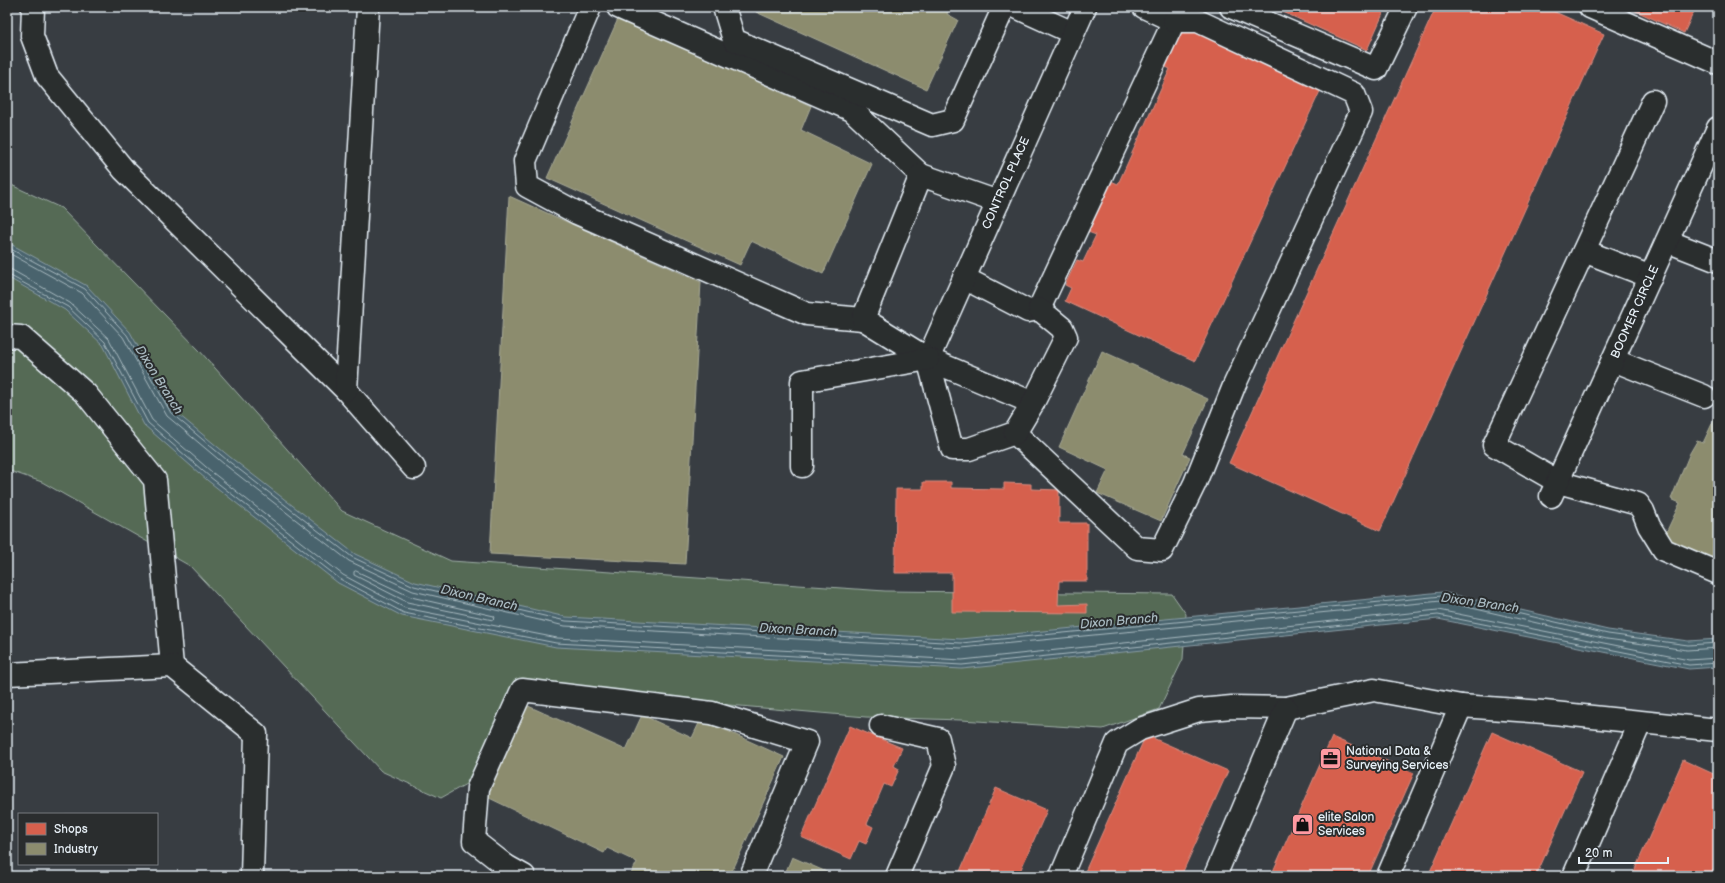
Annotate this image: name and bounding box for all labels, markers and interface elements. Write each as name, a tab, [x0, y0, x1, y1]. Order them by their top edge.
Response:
street label: CONTROL PLACE	[979, 134, 1033, 232]
street label: BOOMER CIRCLE	[1608, 263, 1662, 361]
water label: Dixon Branch	[131, 343, 187, 417]
water label: Dixon Branch	[439, 581, 519, 615]
water label: Dixon Branch	[1440, 590, 1520, 616]
water label: Dixon Branch	[1079, 610, 1159, 632]
water label: Dixon Branch	[758, 620, 838, 640]
place label: National Data & Surveying Services	[1346, 744, 1449, 773]
office icon: National Data & Surveying Services	[1318, 745, 1344, 771]
place label: elite Salon Services	[1318, 810, 1375, 839]
shop icon: elite Salon Services	[1289, 811, 1315, 837]
legend	[18, 813, 158, 865]
text: Shops	[54, 822, 88, 837]
scale bar	[1579, 839, 1668, 865]
text: Industry	[54, 842, 99, 857]
text: 20 m	[1585, 846, 1612, 861]

